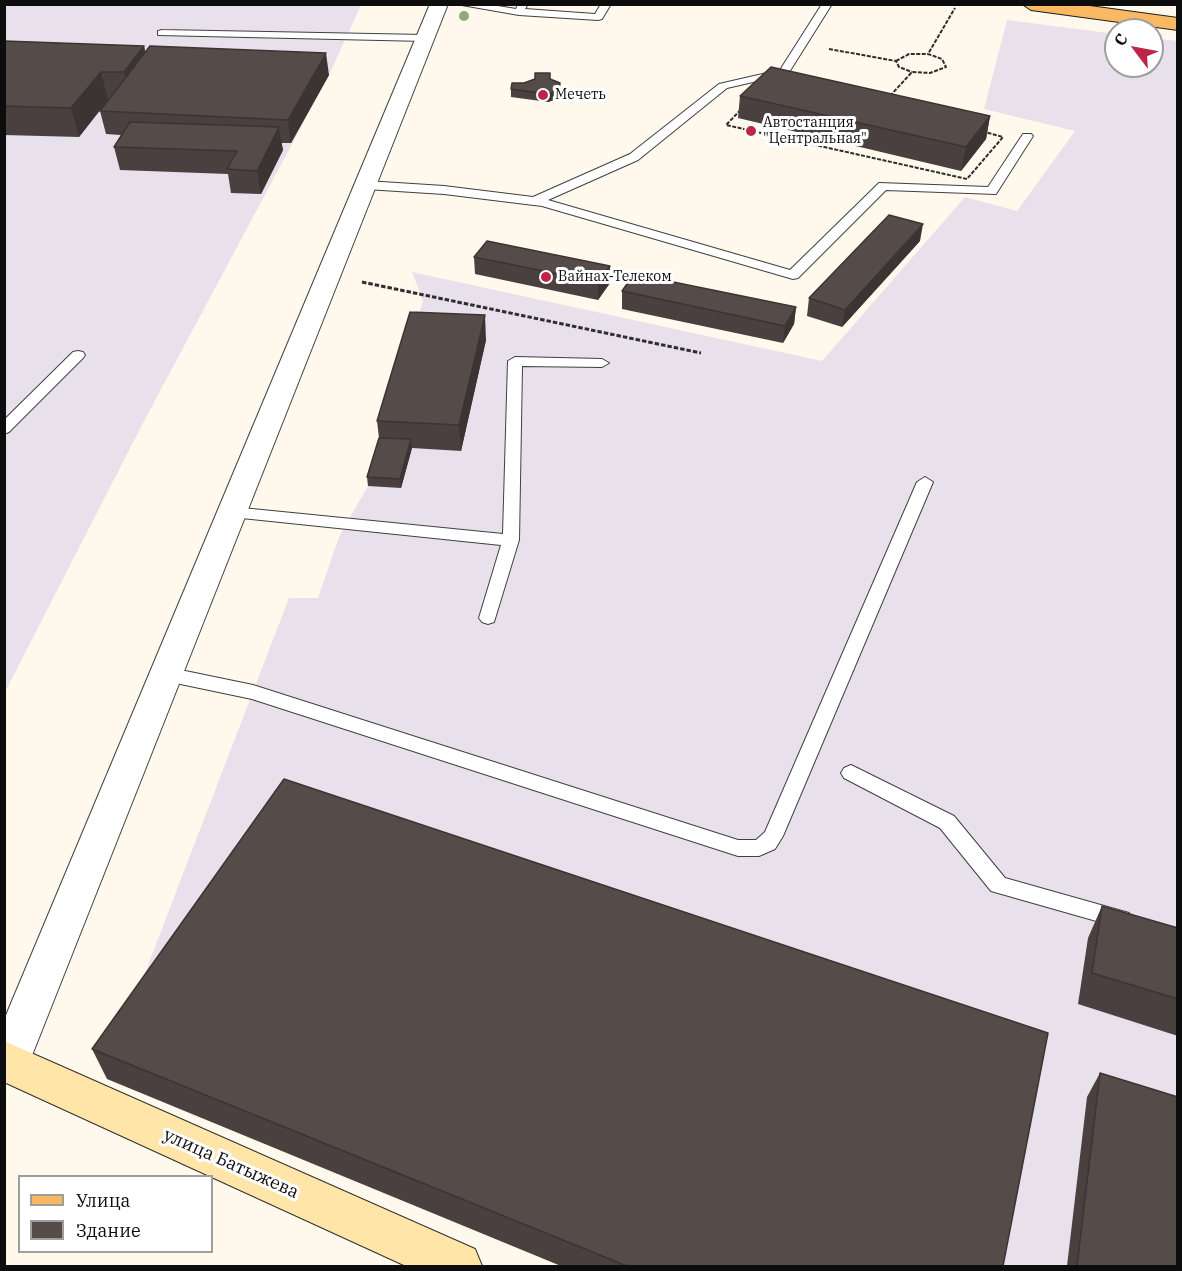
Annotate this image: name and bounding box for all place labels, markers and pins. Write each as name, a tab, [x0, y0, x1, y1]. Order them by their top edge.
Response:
place label: Мечеть	[555, 87, 606, 103]
marker: Мечеть	[536, 88, 550, 102]
place label: Автостанция "Центральная"	[763, 115, 867, 148]
marker: Автостанция "Центральная"	[744, 124, 758, 138]
place label: Вайнах-Телеком	[558, 269, 672, 285]
marker: Вайнах-Телеком	[539, 270, 553, 284]

